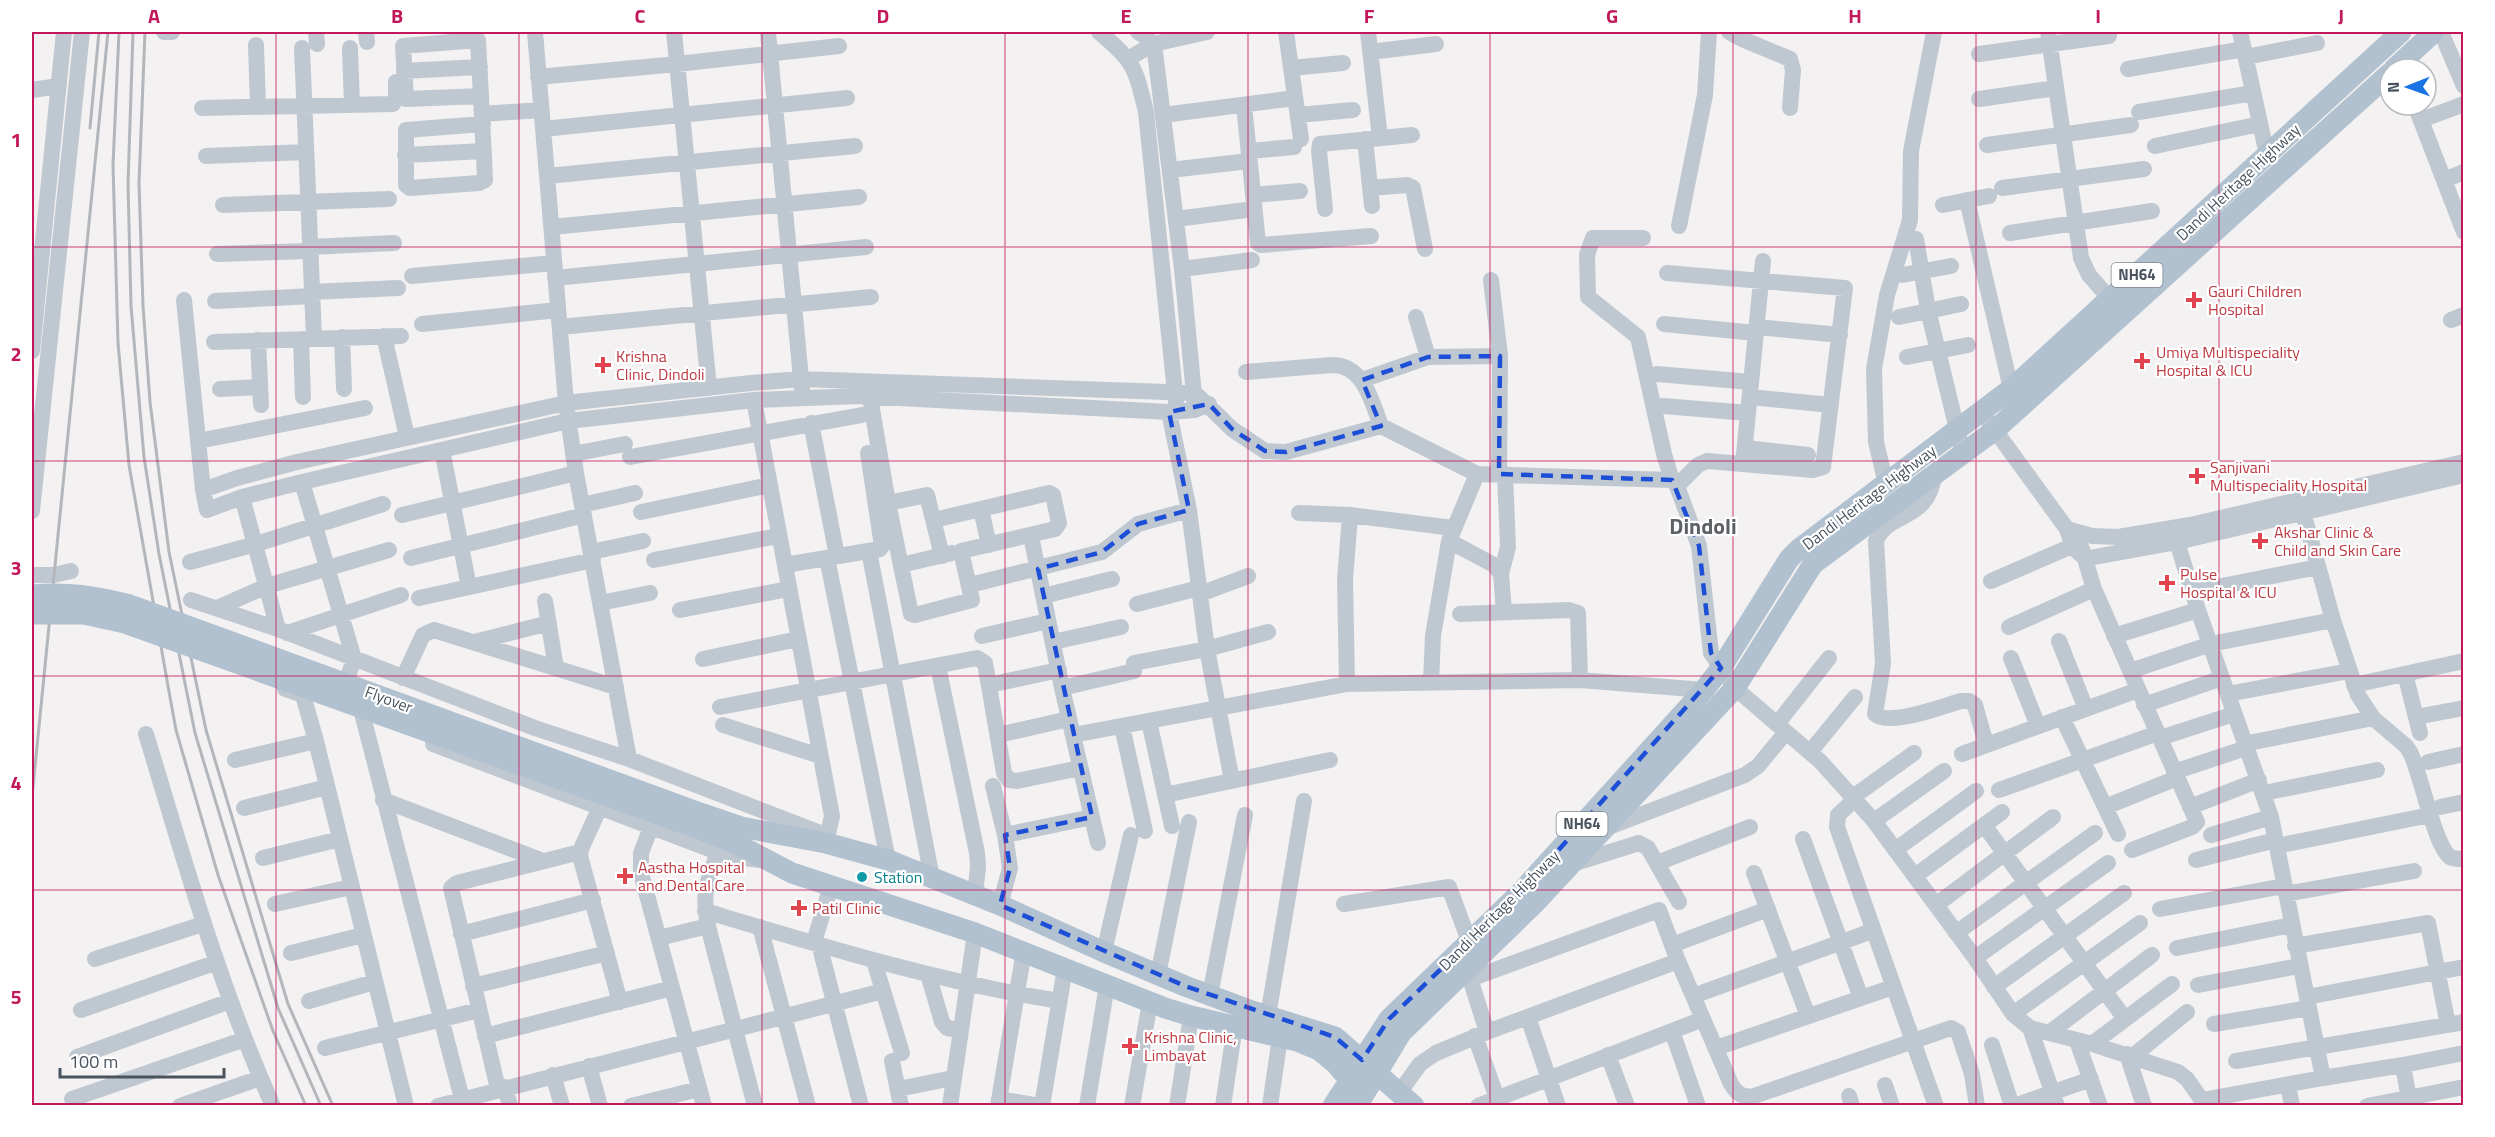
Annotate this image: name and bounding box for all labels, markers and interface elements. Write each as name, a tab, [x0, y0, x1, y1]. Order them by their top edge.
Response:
text: A	[148, 0, 160, 31]
text: B	[391, 0, 403, 31]
text: C	[635, 0, 646, 31]
text: D	[877, 0, 889, 31]
text: E	[1120, 0, 1132, 31]
text: F	[1364, 0, 1375, 31]
text: G	[1606, 0, 1618, 31]
text: H	[1848, 0, 1862, 31]
text: I	[2095, 0, 2101, 31]
text: J	[2338, 0, 2344, 31]
north arrow	[2378, 57, 2438, 117]
text: N	[2381, 82, 2405, 93]
street label: Dandi Heritage Highway	[2170, 118, 2306, 246]
text: 1	[10, 124, 22, 155]
road number: NH64	[2112, 263, 2162, 287]
place label: Gauri Children Hospital	[2208, 279, 2302, 321]
marker: Gauri Children Hospital	[2185, 291, 2203, 309]
text: 2	[10, 338, 22, 369]
place label: Umiya Multispeciality Hospital & ICU	[2156, 340, 2300, 382]
place label: Krishna Clinic, Dindoli	[616, 344, 705, 386]
marker: Umiya Multispeciality Hospital & ICU	[2133, 352, 2151, 370]
marker: Krishna Clinic, Dindoli	[594, 356, 612, 374]
street label: Dandi Heritage Highway	[1797, 438, 1941, 555]
place label: Sanjivani Multispeciality Hospital	[2210, 455, 2367, 497]
marker: Sanjivani Multispeciality Hospital	[2188, 467, 2206, 485]
district label: Dindoli	[1669, 509, 1737, 543]
place label: Akshar Clinic & Child and Skin Care	[2274, 520, 2401, 562]
marker: Akshar Clinic & Child and Skin Care	[2251, 532, 2269, 550]
text: 3	[10, 552, 22, 583]
place label: Pulse Hospital & ICU	[2180, 562, 2277, 604]
marker: Pulse Hospital & ICU	[2158, 574, 2176, 592]
street label: Flyover	[362, 679, 417, 719]
text: 4	[10, 767, 22, 798]
road number: NH64	[1556, 812, 1608, 836]
street label: Dandi Heritage Highway	[1433, 844, 1565, 976]
place label: Aastha Hospital and Dental Care	[638, 855, 745, 897]
place label: Station	[874, 865, 922, 889]
marker: Aastha Hospital and Dental Care	[616, 867, 634, 885]
marker: Station	[855, 870, 869, 884]
place label: Patil Clinic	[812, 896, 881, 920]
marker: Patil Clinic	[790, 899, 808, 917]
text: 5	[10, 981, 22, 1012]
place label: Krishna Clinic, Limbayat	[1144, 1025, 1237, 1067]
marker: Krishna Clinic, Limbayat	[1121, 1037, 1139, 1055]
scale bar	[60, 1041, 224, 1079]
text: 100 m	[69, 1048, 118, 1075]

